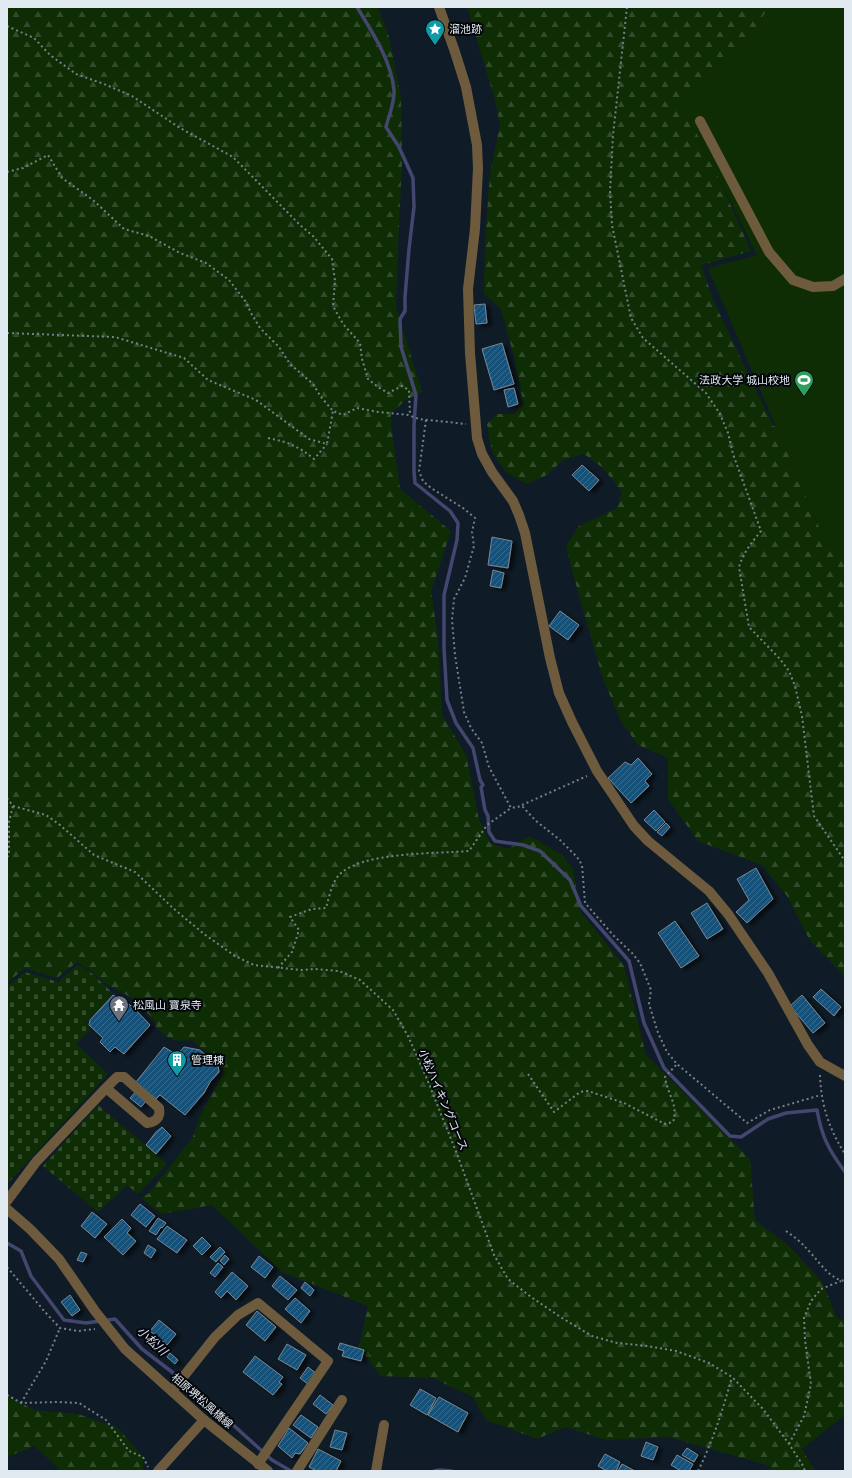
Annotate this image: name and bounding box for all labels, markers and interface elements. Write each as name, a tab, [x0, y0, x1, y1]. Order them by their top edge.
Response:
place icon: 溜池跡	[424, 18, 446, 46]
place label: 溜池跡	[449, 23, 482, 36]
sports icon: 法政大学 城山校地	[793, 369, 815, 397]
place label: 法政大学 城山校地	[699, 374, 790, 387]
temple icon: 松風山 寶泉寺	[108, 994, 130, 1022]
place label: 松風山 寶泉寺	[133, 999, 202, 1012]
street label: 小松ハイキングコース	[416, 1047, 470, 1153]
building icon: 管理棟	[166, 1049, 188, 1077]
place label: 管理棟	[191, 1054, 224, 1067]
water label: 小松川	[134, 1324, 171, 1360]
street label: 相原堺松風橋線	[169, 1371, 235, 1431]

